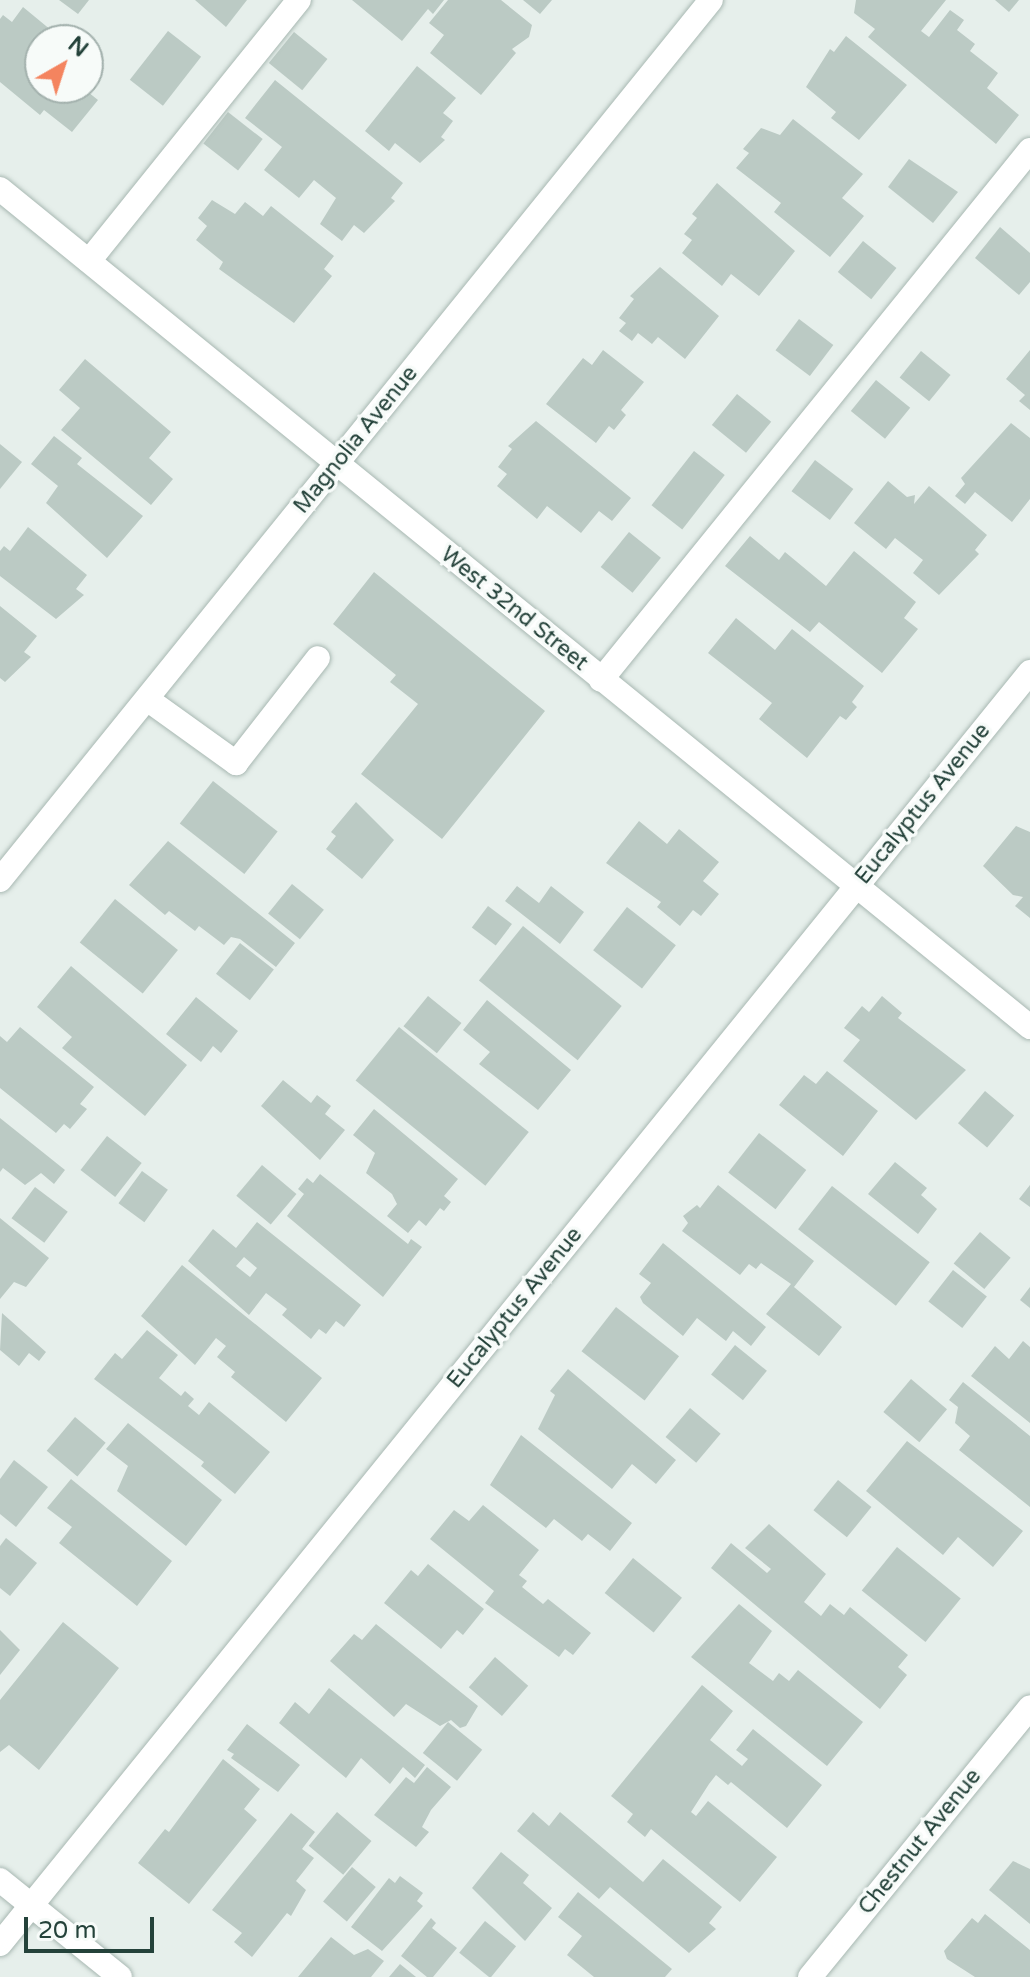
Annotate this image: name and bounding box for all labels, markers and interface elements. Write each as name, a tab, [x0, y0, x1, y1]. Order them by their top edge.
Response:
north arrow	[24, 24, 104, 104]
text: N	[63, 31, 93, 63]
street label: Magnolia Avenue	[288, 361, 424, 519]
street label: West 32nd Street	[435, 542, 593, 676]
street label: Eucalyptus Avenue	[850, 718, 996, 890]
street label: Eucalyptus Avenue	[442, 1222, 588, 1394]
street label: Chestnut Avenue	[853, 1764, 987, 1920]
scale bar	[28, 1901, 158, 1951]
text: 20 m	[38, 1916, 96, 1945]

